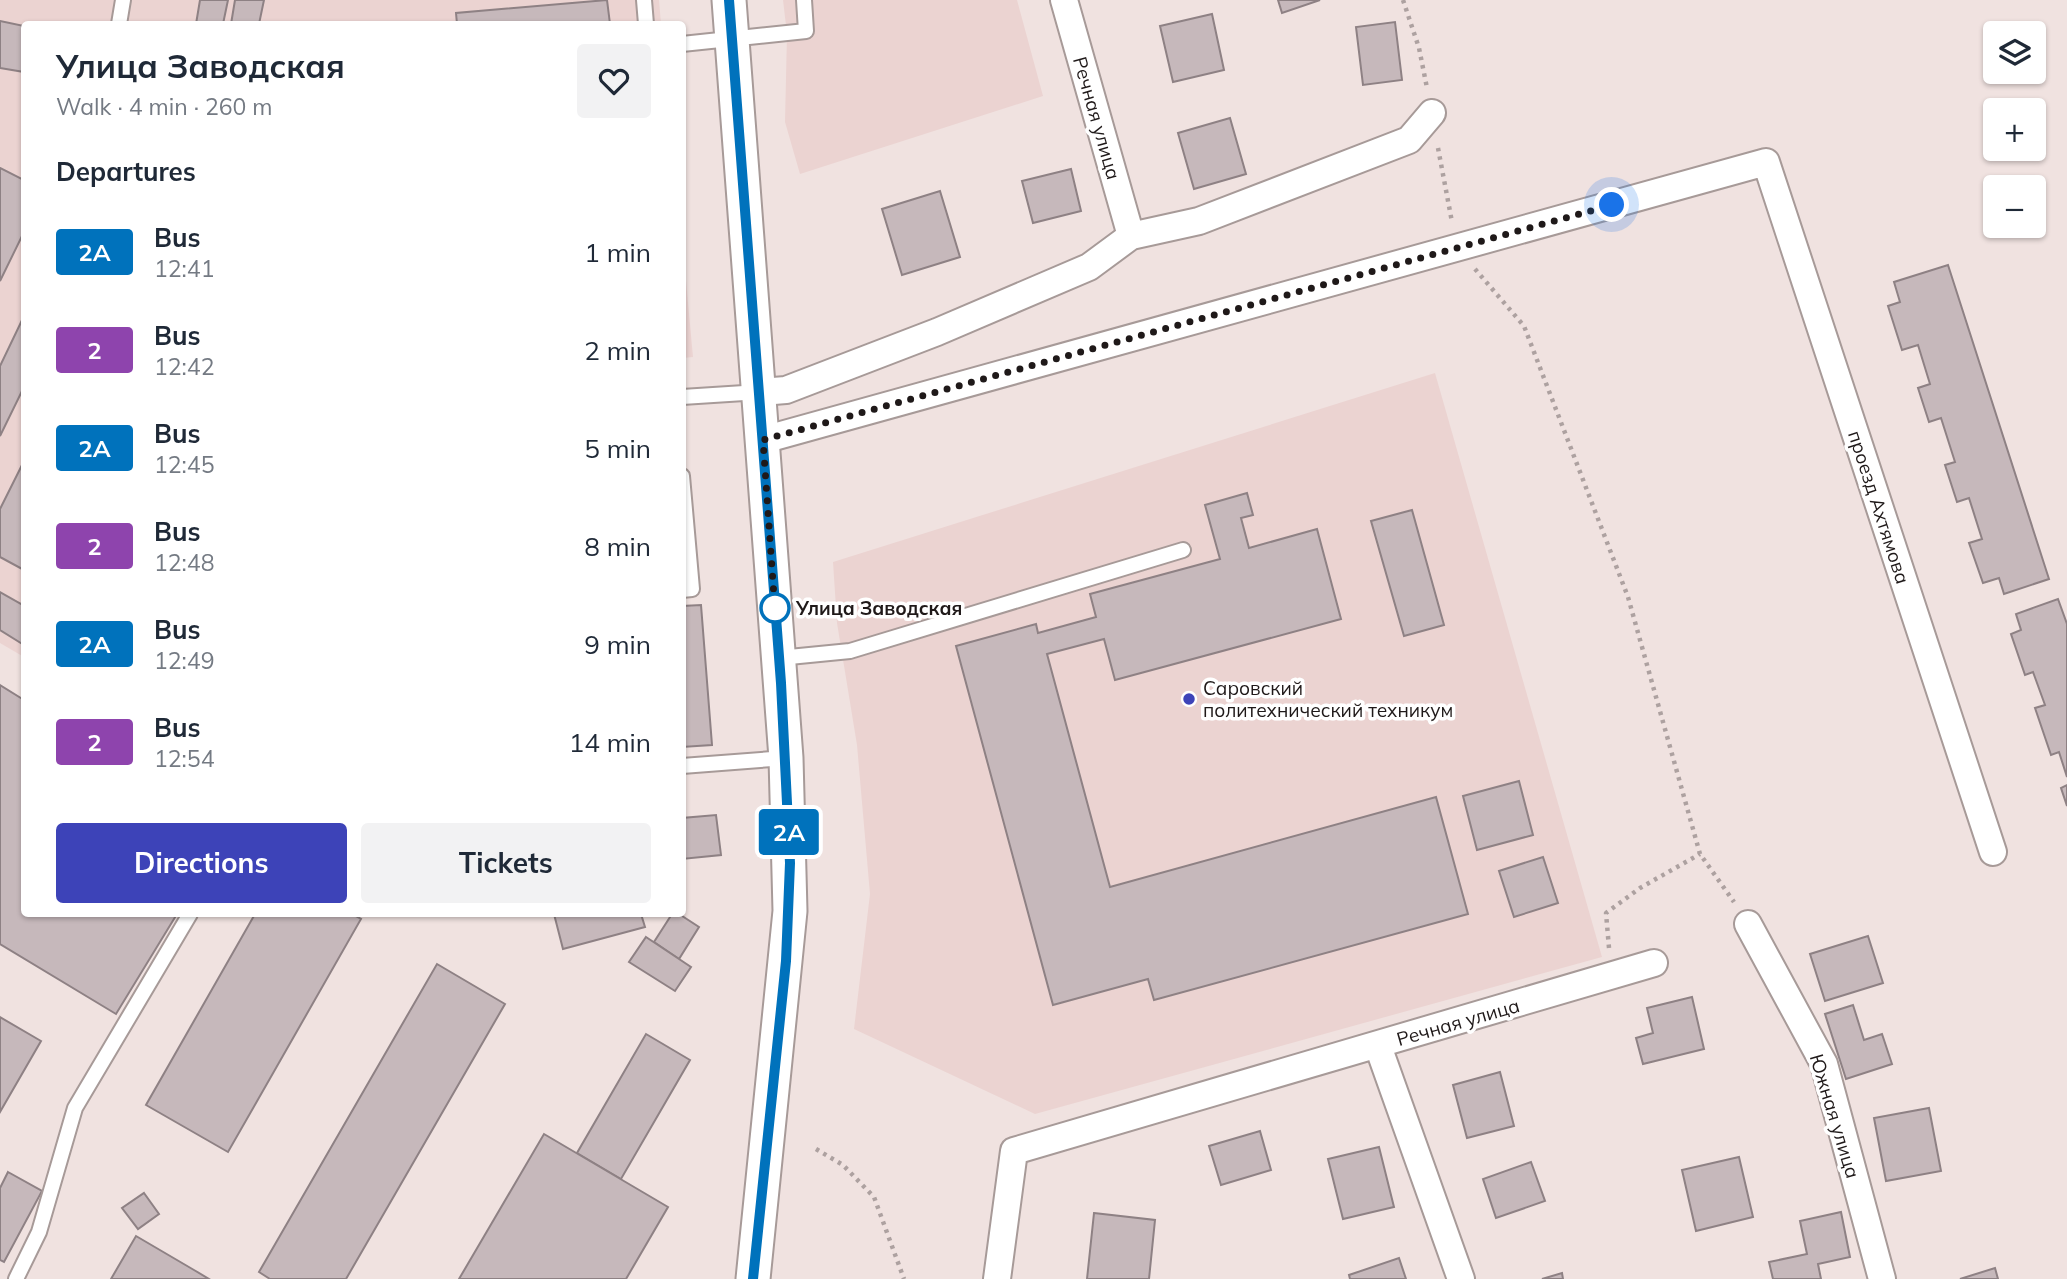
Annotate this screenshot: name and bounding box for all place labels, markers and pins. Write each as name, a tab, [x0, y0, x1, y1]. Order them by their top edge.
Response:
marker: Улица Заводская	[760, 593, 790, 623]
place label: Улица Заводская	[795, 596, 962, 620]
place label: Саровский политехнический техникум	[1203, 676, 1453, 722]
marker: Саровский политехнический техникум	[1181, 691, 1197, 707]

